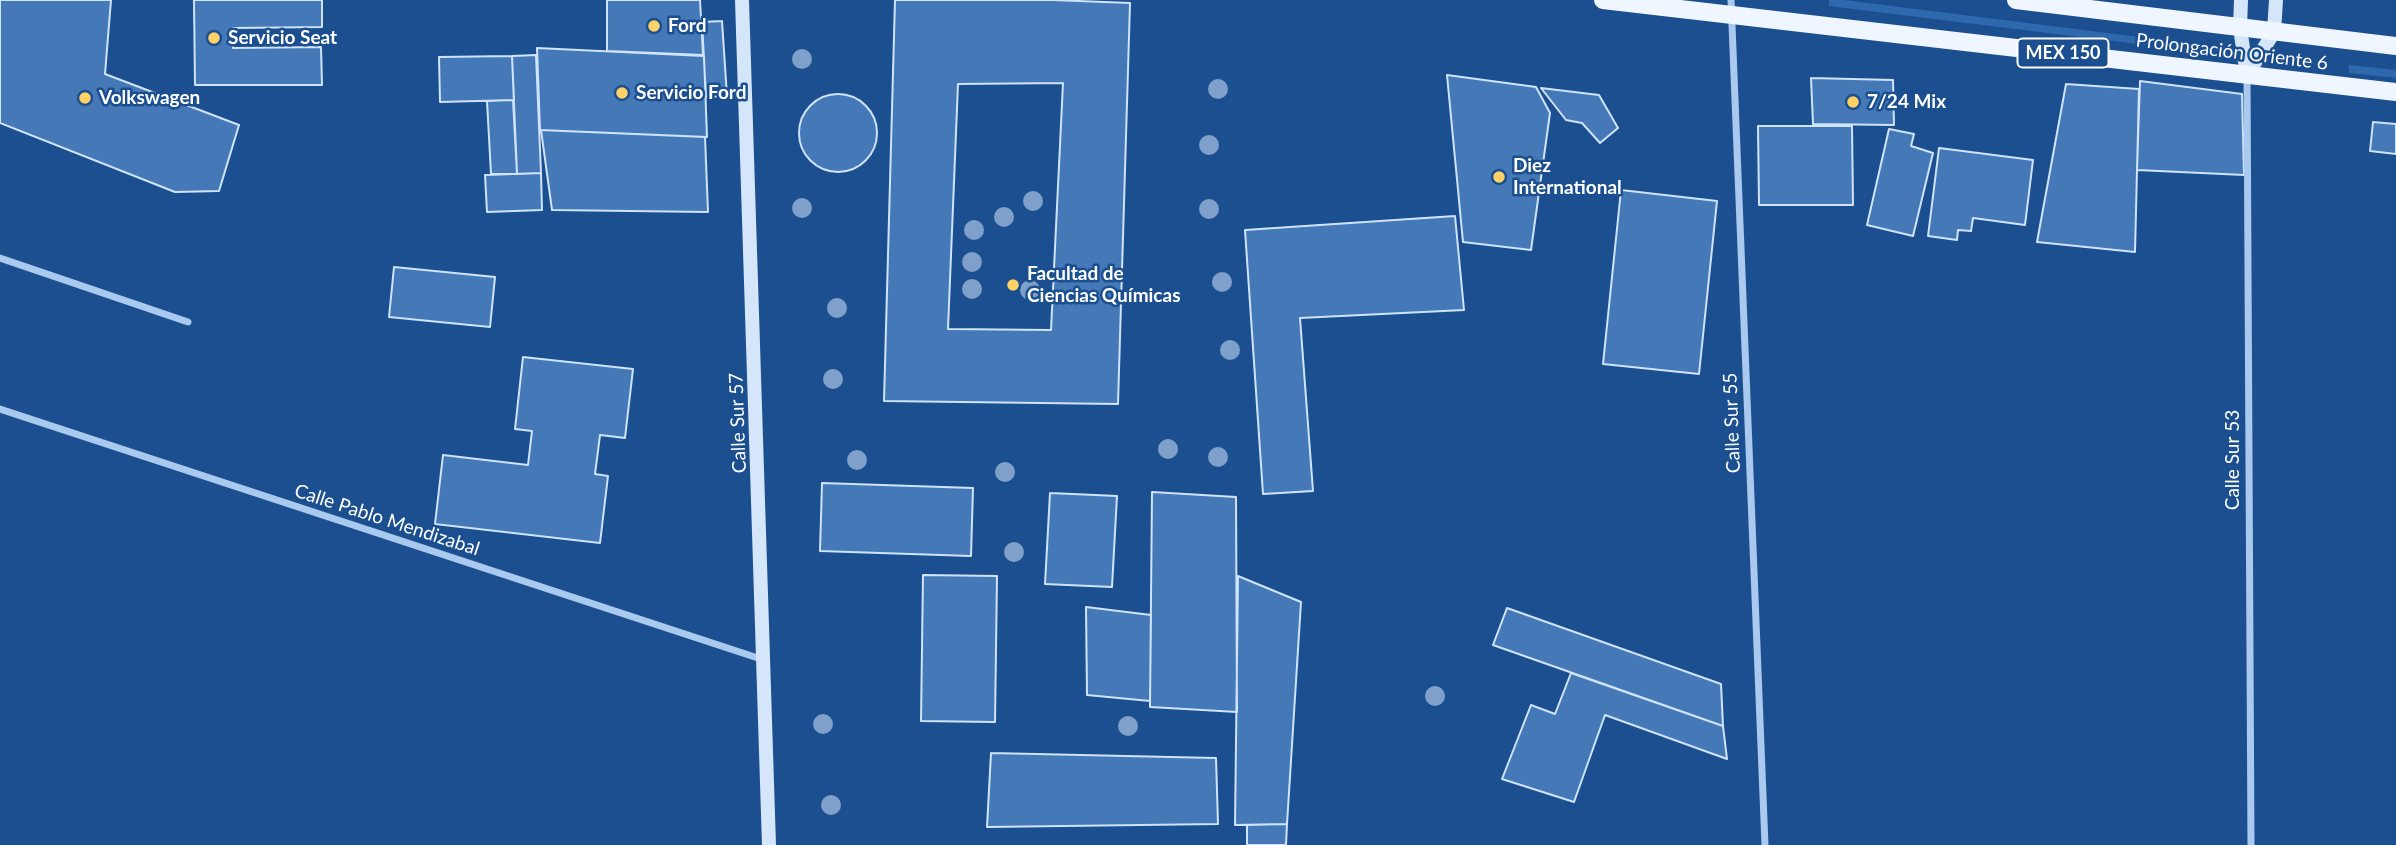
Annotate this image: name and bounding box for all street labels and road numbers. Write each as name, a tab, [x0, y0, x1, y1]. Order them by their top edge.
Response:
street label: Prolongación Oriente 6	[2135, 29, 2329, 75]
road number: MEX 150	[2018, 38, 2108, 68]
street label: Calle Sur 57	[725, 372, 751, 474]
street label: Calle Sur 55	[1719, 372, 1745, 474]
street label: Calle Sur 53	[2222, 410, 2244, 510]
street label: Calle Pablo Mendizabal	[292, 479, 482, 561]

